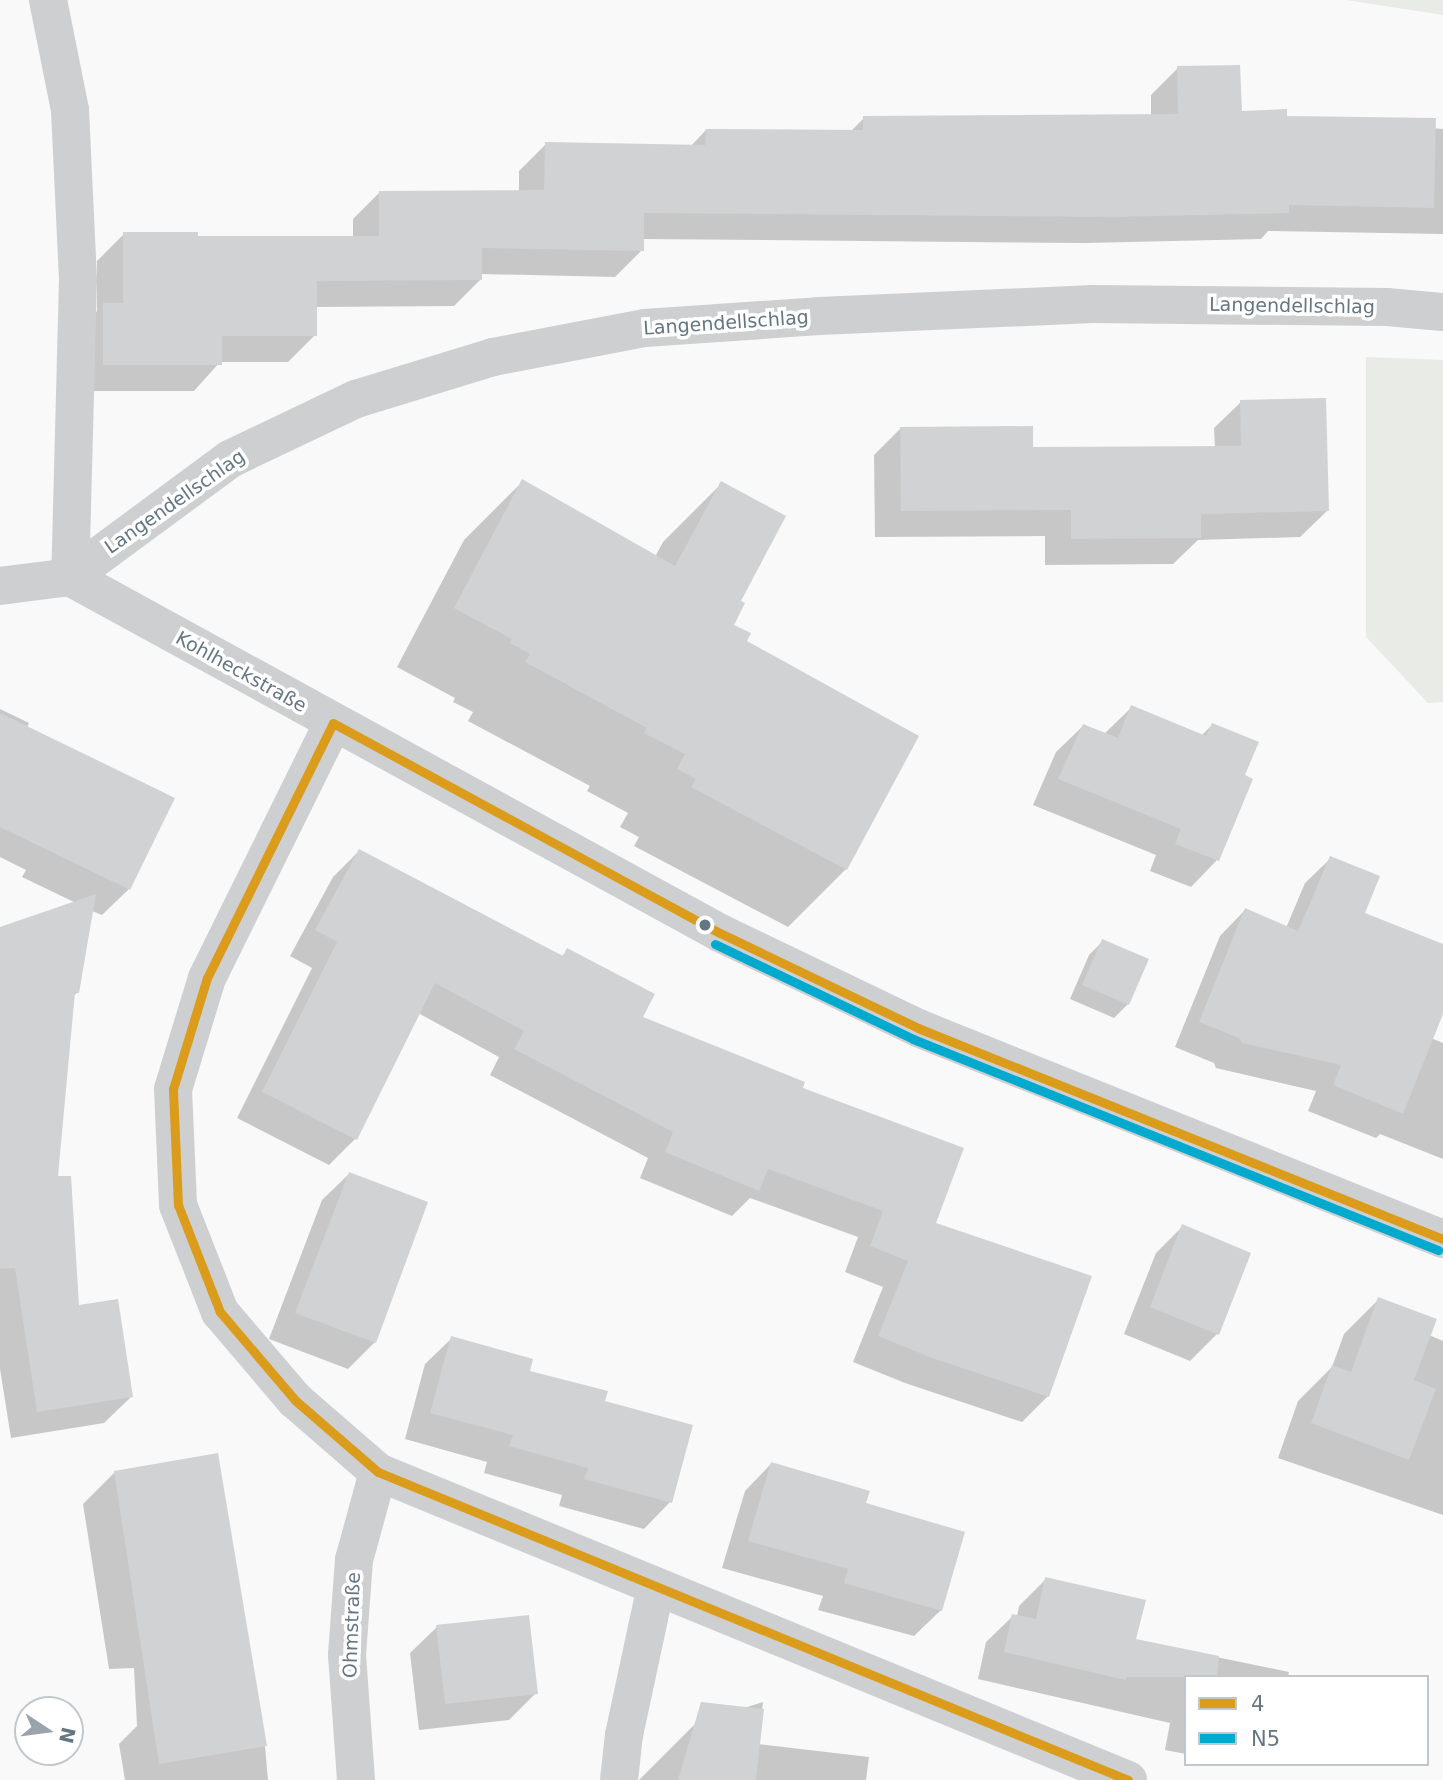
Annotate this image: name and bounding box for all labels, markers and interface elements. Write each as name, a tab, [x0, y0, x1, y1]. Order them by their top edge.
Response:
street label: Langendellschlag	[1209, 293, 1375, 319]
street label: Langendellschlag	[643, 306, 809, 340]
street label: Langendellschlag	[101, 445, 249, 559]
street label: Kohlheckstraße	[172, 627, 310, 717]
unlabelled marker	[698, 918, 712, 932]
street label: Ohmstraße	[339, 1572, 365, 1678]
legend	[1184, 1675, 1429, 1766]
text: 4	[1251, 1692, 1264, 1716]
north arrow	[14, 1696, 84, 1766]
text: N	[55, 1725, 80, 1745]
text: N5	[1251, 1727, 1280, 1751]

